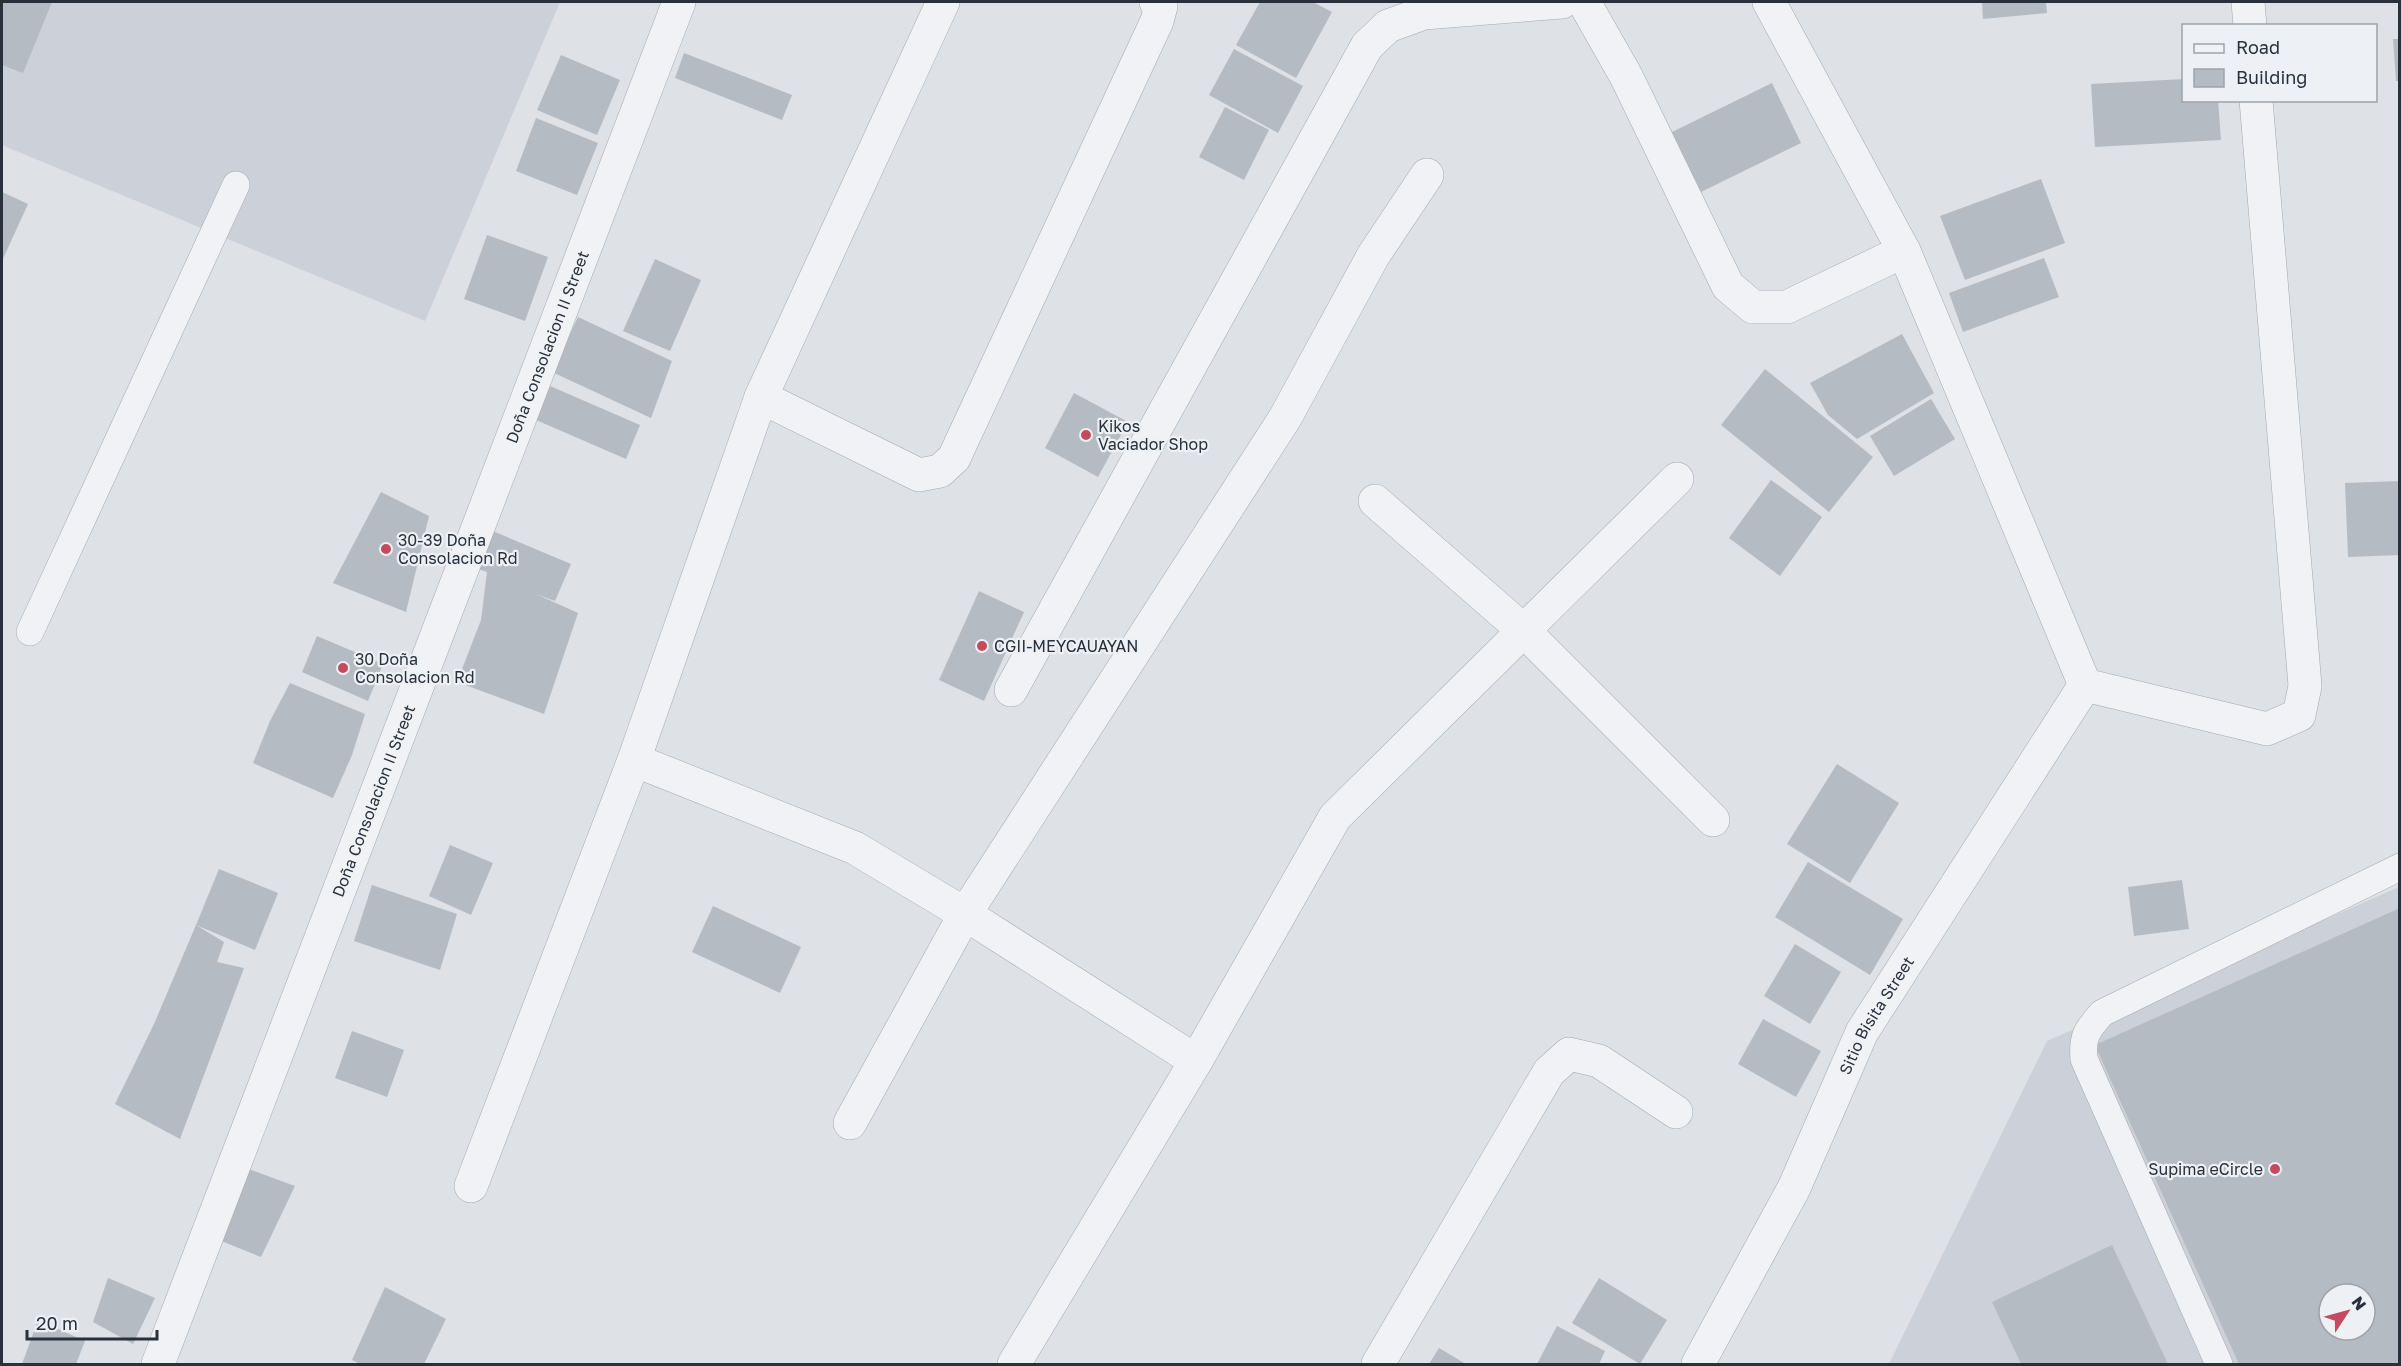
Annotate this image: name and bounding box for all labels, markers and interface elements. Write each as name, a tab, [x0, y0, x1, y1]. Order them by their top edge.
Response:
legend	[2182, 24, 2377, 102]
text: Road	[2236, 36, 2280, 58]
text: Building	[2236, 66, 2307, 88]
street label: Doña Consolacion II Street	[501, 248, 593, 446]
place label: Kikos Vaciador Shop	[1098, 416, 1208, 454]
marker: Kikos Vaciador Shop	[1079, 428, 1093, 442]
place label: 30-39 Doña Consolacion Rd	[398, 530, 518, 568]
marker: 30-39 Doña Consolacion Rd	[379, 542, 393, 556]
place label: CGII-MEYCAUAYAN	[994, 636, 1138, 656]
marker: CGII-MEYCAUAYAN	[975, 639, 989, 653]
place label: 30 Doña Consolacion Rd	[355, 649, 475, 687]
marker: 30 Doña Consolacion Rd	[336, 661, 350, 675]
street label: Doña Consolacion II Street	[328, 702, 419, 900]
street label: Sitio Bisita Street	[1835, 952, 1918, 1078]
place label: Supima eCircle	[2148, 1159, 2263, 1179]
marker: Supima eCircle	[2268, 1162, 2282, 1176]
north arrow	[2317, 1282, 2377, 1342]
text: N	[2347, 1292, 2371, 1314]
scale bar	[27, 1303, 158, 1341]
text: 20 m	[36, 1312, 78, 1334]

